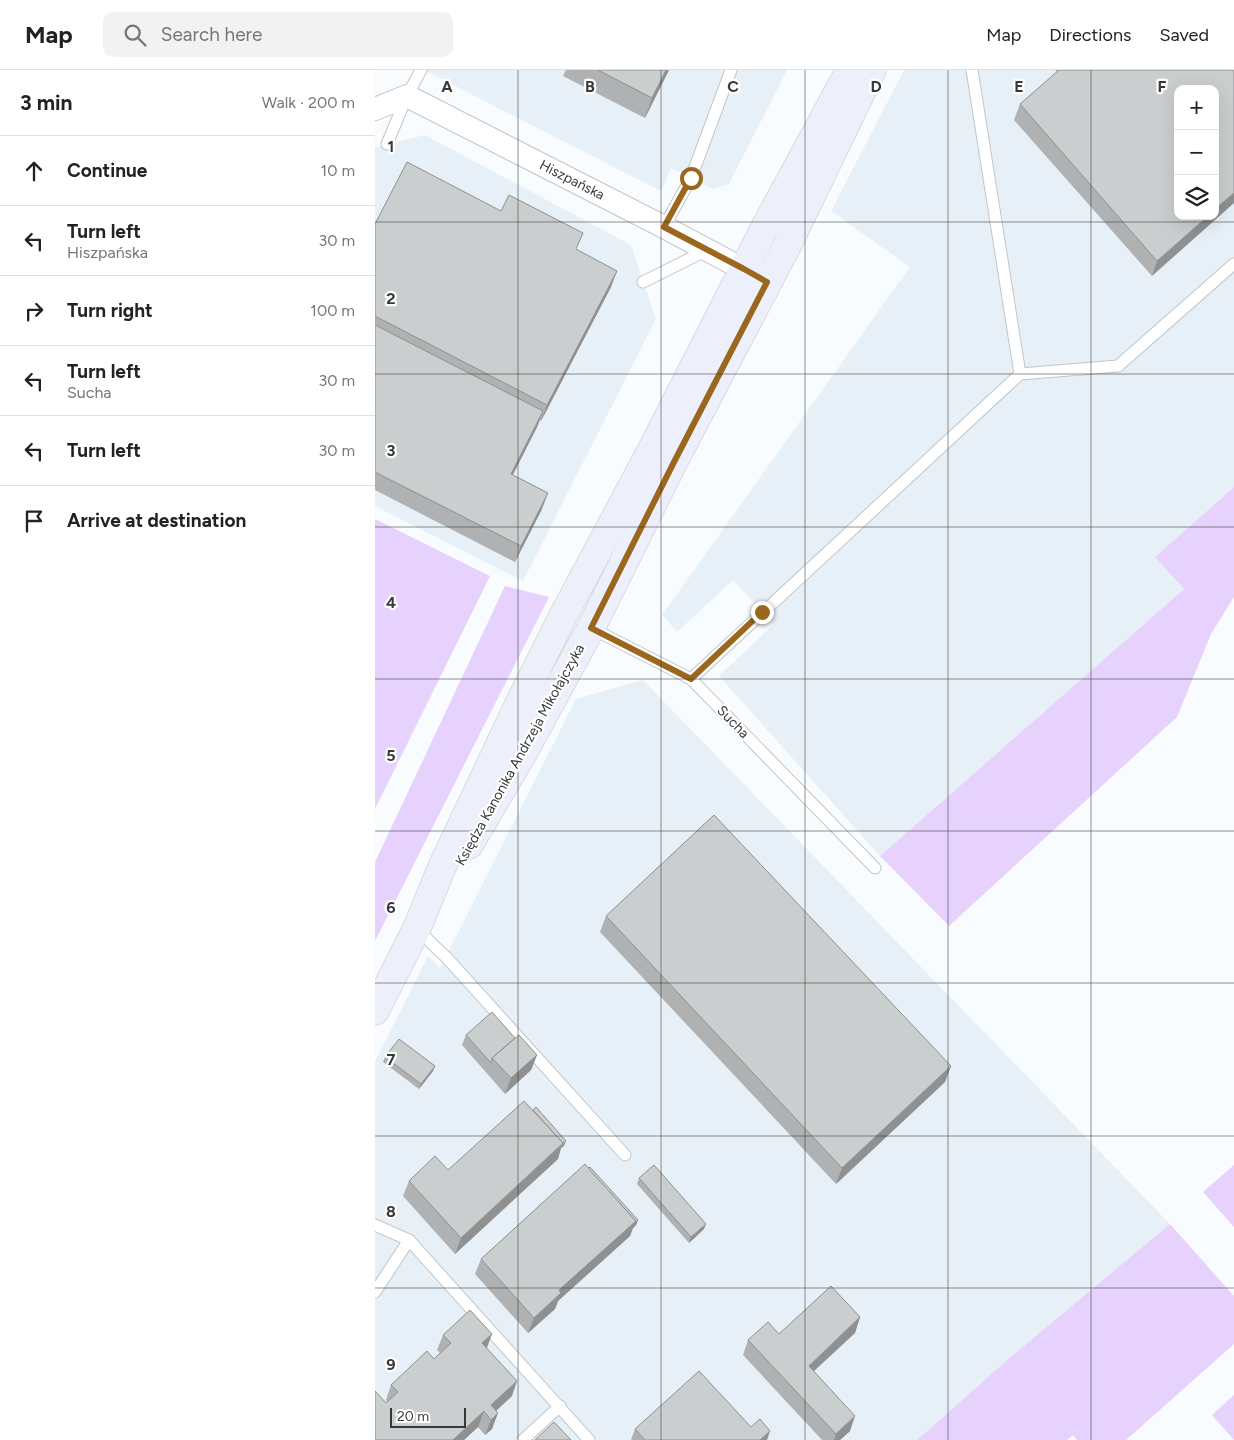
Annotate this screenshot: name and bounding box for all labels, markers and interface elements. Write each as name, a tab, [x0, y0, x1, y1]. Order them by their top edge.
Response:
search box	[103, 12, 453, 57]
text: Map	[25, 20, 73, 49]
icon: search	[121, 21, 149, 49]
text: Search here	[161, 23, 262, 46]
text: Map	[986, 24, 1021, 46]
text: Directions	[1049, 24, 1131, 46]
text: Saved	[1159, 24, 1209, 46]
text: A	[441, 77, 453, 96]
text: B	[585, 77, 595, 96]
text: C	[727, 77, 739, 96]
text: D	[870, 77, 882, 96]
text: E	[1014, 77, 1024, 96]
text: F	[1158, 77, 1167, 96]
map controls	[1174, 85, 1219, 220]
button: +	[1174, 85, 1219, 130]
text: 3 min	[20, 90, 72, 115]
text: Walk · 200 m	[262, 93, 355, 112]
button: −	[1174, 130, 1219, 175]
text: 1	[388, 137, 394, 156]
street label: Hiszpańska	[537, 156, 607, 204]
icon: ahead	[20, 157, 48, 185]
text: Continue	[67, 159, 147, 182]
text: 10 m	[321, 161, 355, 180]
route start	[680, 167, 703, 190]
button: layers	[1174, 175, 1219, 220]
text: Turn left	[67, 220, 141, 243]
icon: left	[20, 227, 48, 255]
text: 30 m	[318, 231, 355, 250]
text: Hiszpańska	[67, 243, 148, 262]
text: 2	[386, 289, 396, 308]
icon: right	[20, 297, 48, 325]
text: Turn right	[67, 299, 153, 322]
text: 100 m	[310, 301, 355, 320]
text: Turn left	[67, 360, 141, 383]
icon: left	[20, 367, 48, 395]
text: 30 m	[318, 371, 355, 390]
text: Sucha	[67, 383, 112, 402]
icon: left	[20, 437, 48, 465]
text: Turn left	[67, 439, 141, 462]
text: 30 m	[318, 441, 355, 460]
text: 3	[387, 441, 396, 460]
icon: arrive	[20, 507, 48, 535]
text: Arrive at destination	[67, 509, 246, 532]
text: 4	[386, 593, 396, 612]
route end	[751, 601, 774, 624]
street label: Księdza Kanonika Andrzeja Mikołajczyka	[452, 641, 588, 869]
street label: Sucha	[713, 702, 753, 742]
text: 5	[386, 746, 396, 765]
text: 6	[386, 898, 396, 917]
text: 7	[387, 1050, 396, 1069]
text: 8	[386, 1202, 396, 1221]
text: 9	[386, 1355, 396, 1374]
scale bar	[390, 1405, 466, 1428]
text: 20 m	[397, 1408, 429, 1425]

